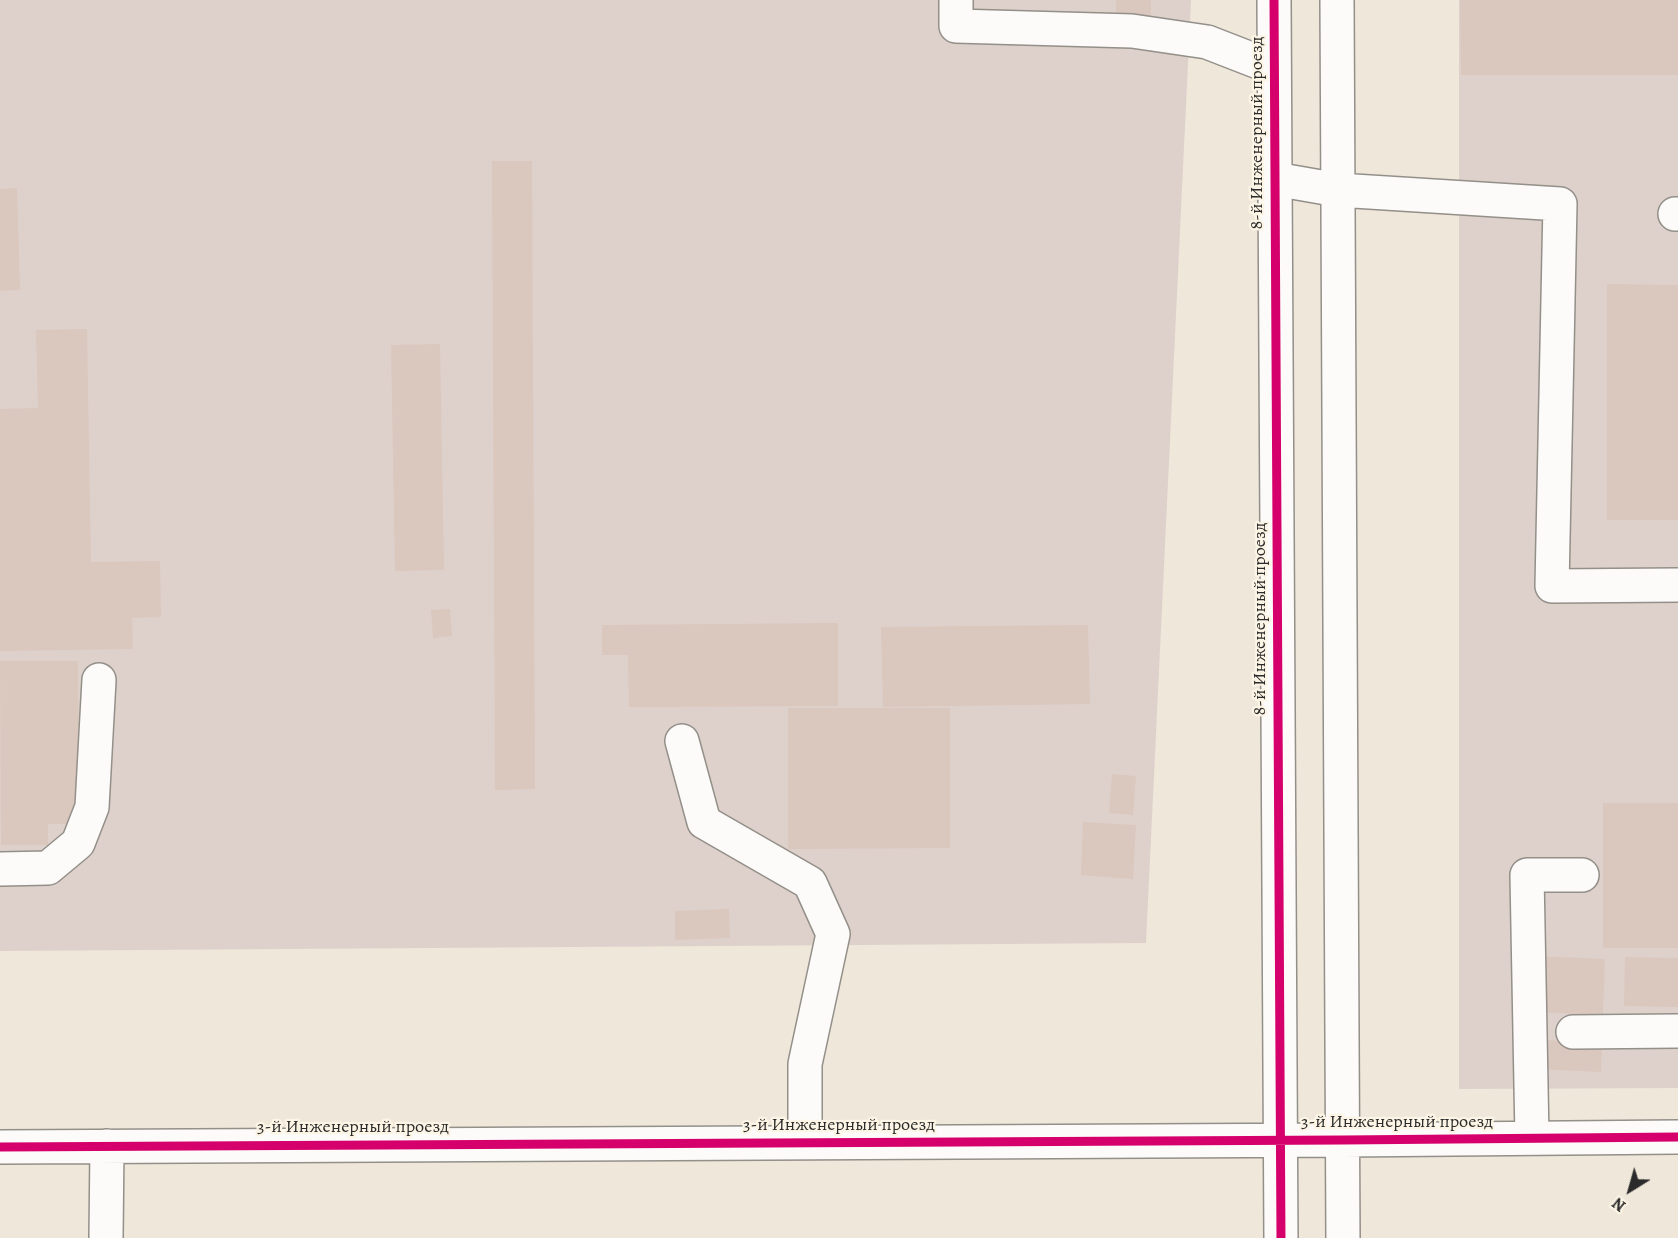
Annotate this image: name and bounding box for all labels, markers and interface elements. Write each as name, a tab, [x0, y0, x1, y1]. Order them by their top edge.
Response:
street label: 8-й Инженерный проезд	[1247, 36, 1269, 230]
street label: 8-й Инженерный проезд	[1250, 522, 1272, 716]
street label: 3-й Инженерный проезд	[1301, 1112, 1493, 1134]
street label: 3-й Инженерный проезд	[743, 1115, 935, 1137]
street label: 3-й Инженерный проезд	[257, 1117, 449, 1139]
north arrow	[1600, 1160, 1660, 1220]
text: N	[1608, 1192, 1630, 1217]

